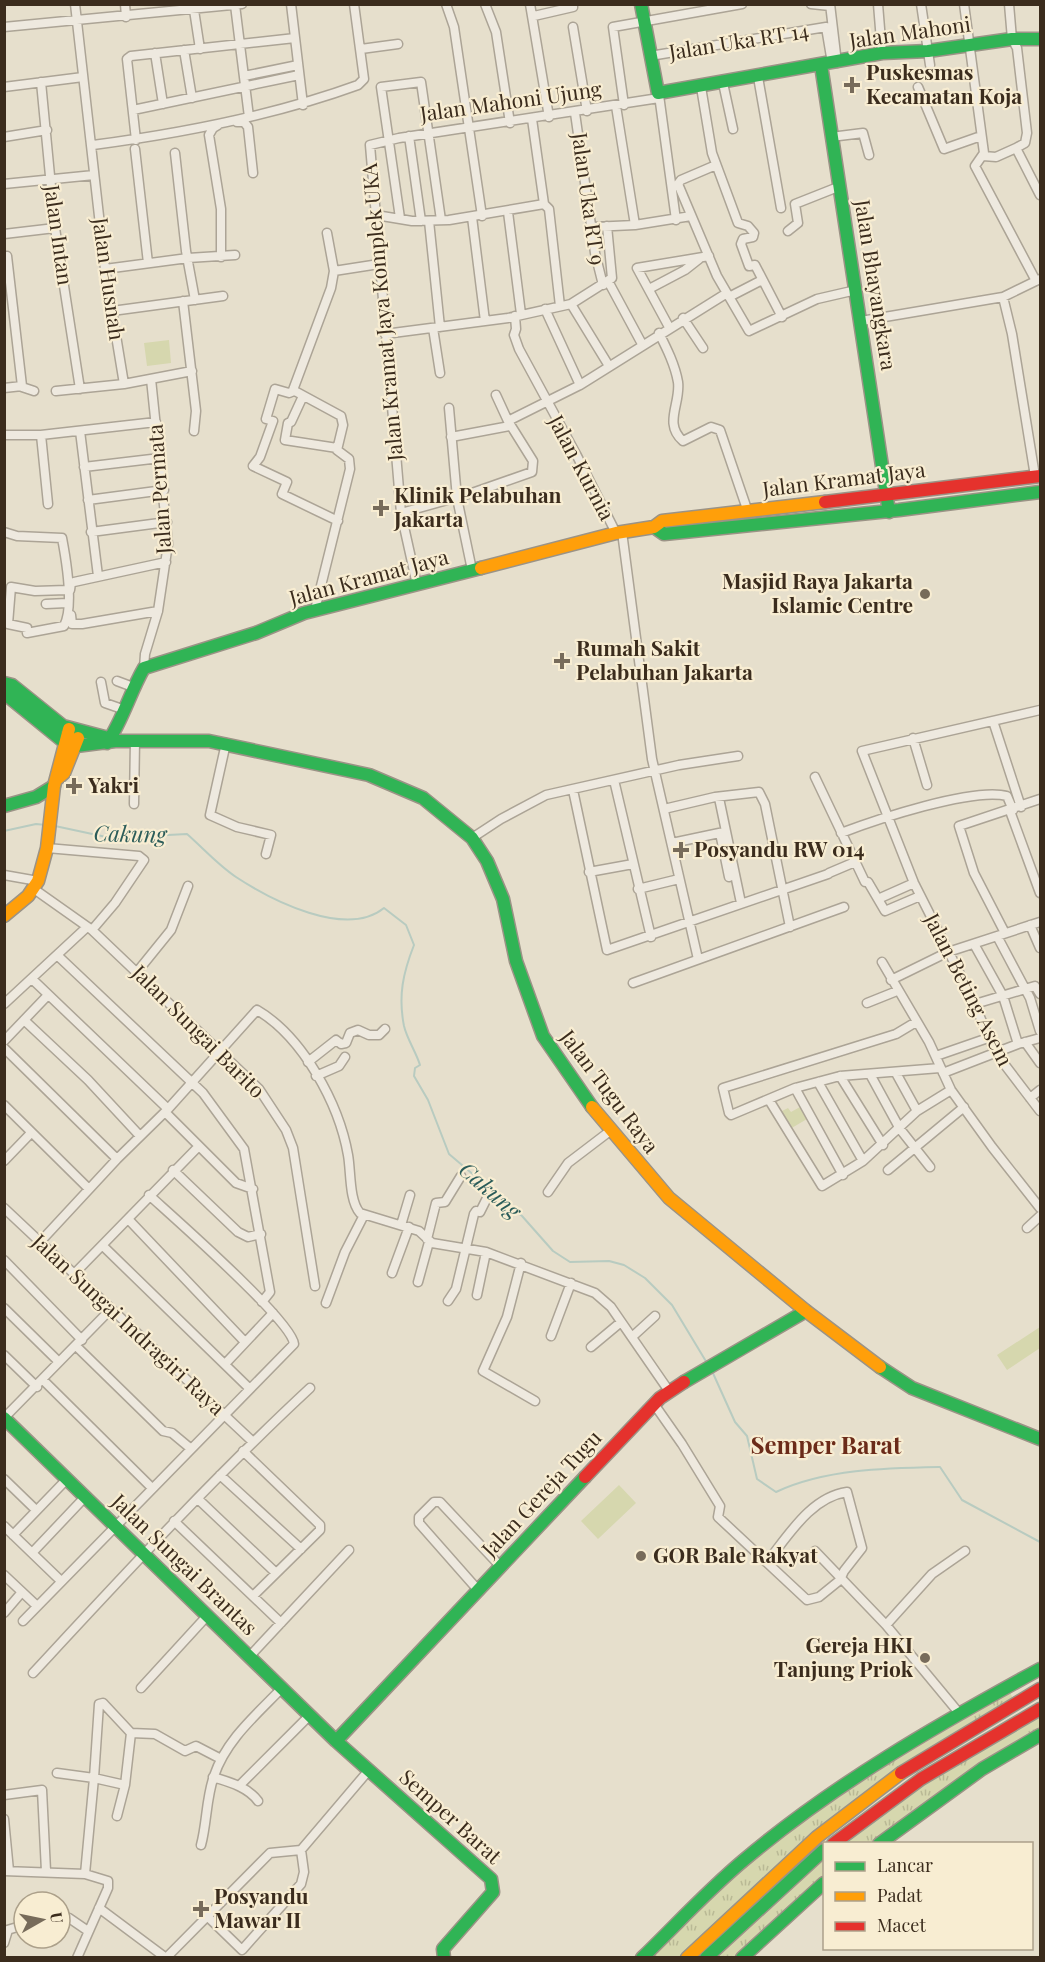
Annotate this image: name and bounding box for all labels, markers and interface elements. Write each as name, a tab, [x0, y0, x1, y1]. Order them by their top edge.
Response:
street label: Jalan Mahoni	[846, 9, 972, 54]
street label: Jalan Uka RT 14	[666, 15, 811, 65]
place label: Puskesmas Kecamatan Koja	[866, 57, 1022, 109]
street label: Jalan Mahoni Ujung	[417, 73, 603, 127]
marker: Puskesmas Kecamatan Koja	[843, 76, 861, 94]
street label: Jalan Uka RT 9	[567, 130, 613, 267]
street label: Jalan Kramat Jaya Komplek UKA	[354, 161, 408, 463]
street label: Jalan Intan	[39, 182, 81, 287]
street label: Jalan Bhayangkara	[849, 196, 904, 373]
street label: Jalan Husnah	[87, 215, 133, 343]
street label: Jalan Kurnia	[543, 409, 622, 525]
street label: Jalan Permata	[139, 423, 177, 556]
street label: Jalan Kramat Jaya	[760, 454, 927, 502]
place label: Klinik Pelabuhan Jakarta	[393, 480, 562, 532]
marker: Klinik Pelabuhan Jakarta	[372, 499, 390, 517]
street label: Jalan Kramat Jaya	[285, 541, 452, 611]
place label: Masjid Raya Jakarta Islamic Centre	[722, 566, 913, 618]
marker: Masjid Raya Jakarta Islamic Centre	[918, 587, 932, 601]
place label: Rumah Sakit Pelabuhan Jakarta	[576, 633, 753, 685]
marker: Rumah Sakit Pelabuhan Jakarta	[553, 652, 571, 670]
place label: Yakri	[87, 770, 140, 798]
marker: Yakri	[65, 777, 83, 795]
water label: Cakung	[93, 817, 169, 849]
place label: Posyandu RW 014	[694, 834, 865, 862]
marker: Posyandu RW 014	[672, 841, 690, 859]
street label: Jalan Beting Asem	[919, 907, 1021, 1071]
street label: Jalan Sungai Barito	[126, 957, 272, 1103]
street label: Jalan Tugu Raya	[554, 1023, 667, 1159]
water label: Cakung	[453, 1154, 530, 1226]
street label: Jalan Sungai Indragiri Raya	[26, 1226, 232, 1421]
street label: Jalan Gereja Tugu	[474, 1423, 607, 1563]
district label: Semper Barat	[751, 1428, 902, 1460]
street label: Jalan Sungai Brantas	[106, 1486, 264, 1640]
place label: GOR Bale Rakyat	[653, 1540, 818, 1568]
marker: GOR Bale Rakyat	[634, 1549, 648, 1563]
place label: Gereja HKI Tanjung Priok	[774, 1630, 914, 1682]
marker: Gereja HKI Tanjung Priok	[918, 1651, 932, 1665]
street label: Semper Barat	[394, 1762, 509, 1869]
legend	[823, 1842, 1033, 1950]
text: Lancar	[877, 1853, 933, 1877]
place label: Posyandu Mawar II	[214, 1881, 309, 1933]
text: Padat	[877, 1883, 923, 1907]
north arrow	[12, 1890, 72, 1950]
marker: Posyandu Mawar II	[192, 1900, 210, 1918]
text: U	[46, 1910, 69, 1925]
text: Macet	[877, 1913, 926, 1937]

